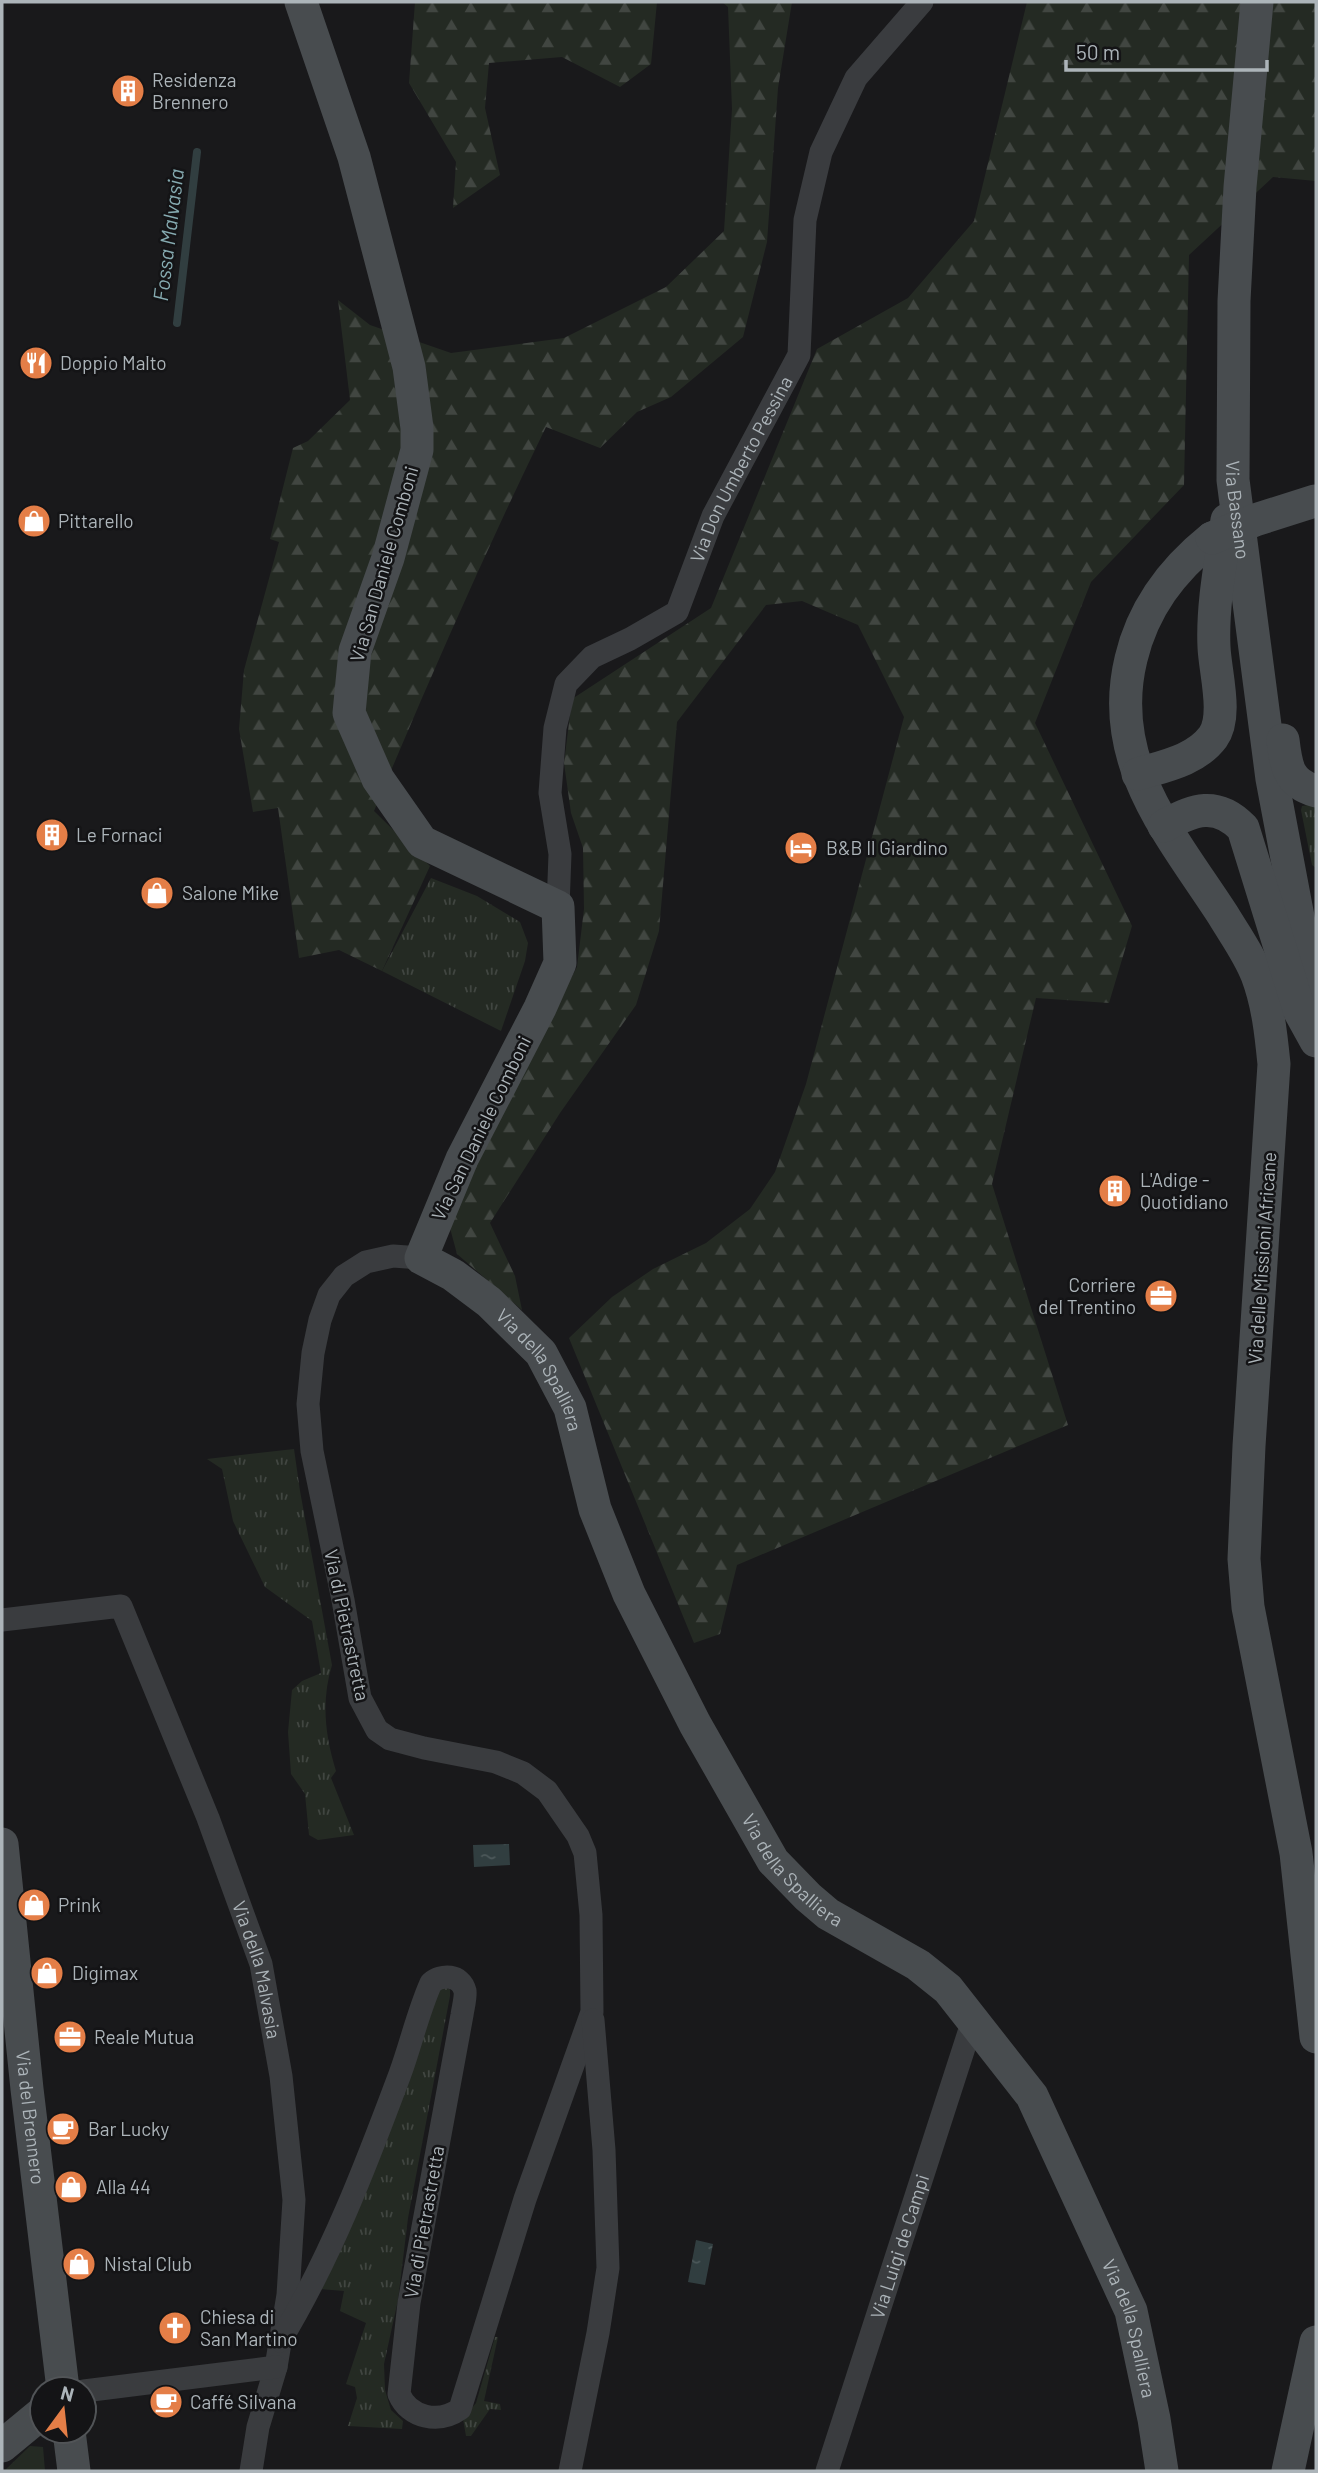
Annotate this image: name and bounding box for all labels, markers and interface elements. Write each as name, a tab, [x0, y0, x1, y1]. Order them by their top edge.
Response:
scale bar	[1066, 28, 1267, 72]
text: 50 m	[1076, 39, 1120, 64]
place label: Residenza Brennero	[152, 68, 236, 113]
building icon: Residenza Brennero	[109, 72, 147, 110]
water label: Fossa Malvasia	[147, 167, 188, 302]
restaurant icon: Doppio Malto	[17, 344, 55, 382]
place label: Doppio Malto	[60, 351, 167, 374]
street label: Via Don Umberto Pessina	[685, 372, 797, 565]
street label: Via Bassano	[1222, 460, 1255, 560]
street label: Via San Daniele Comboni	[345, 463, 422, 664]
shop icon: Pittarello	[15, 502, 53, 540]
place label: Pittarello	[58, 509, 134, 532]
building icon: Le Fornaci	[33, 816, 71, 854]
place label: Le Fornaci	[76, 823, 163, 846]
hotel icon: B&B Il Giardino	[782, 829, 820, 867]
place label: B&B Il Giardino	[826, 836, 948, 859]
shop icon: Salone Mike	[138, 874, 176, 912]
place label: Salone Mike	[182, 881, 279, 904]
street label: Via San Daniele Comboni	[426, 1032, 535, 1224]
street label: Via delle Missioni Africane	[1243, 1151, 1280, 1365]
place label: L'Adige - Quotidiano	[1140, 1168, 1229, 1213]
building icon: L'Adige - Quotidiano	[1096, 1172, 1134, 1210]
place label: Corriere del Trentino	[1038, 1273, 1136, 1318]
office icon: Corriere del Trentino	[1142, 1277, 1180, 1315]
street label: Via della Spalliera	[492, 1304, 587, 1433]
street label: Via di Pietrastretta	[320, 1547, 375, 1703]
street label: Via della Spalliera	[737, 1809, 847, 1931]
shop icon: Prink	[15, 1886, 53, 1924]
place label: Prink	[58, 1893, 101, 1916]
street label: Via della Malvasia	[228, 1897, 286, 2041]
shop icon: Digimax	[28, 1954, 66, 1992]
place label: Digimax	[72, 1961, 138, 1984]
office icon: Reale Mutua	[51, 2018, 89, 2056]
place label: Reale Mutua	[94, 2025, 194, 2048]
street label: Via del Brennero	[12, 2049, 50, 2186]
cafe icon: Bar Lucky	[44, 2110, 82, 2148]
place label: Bar Lucky	[88, 2117, 170, 2140]
street label: Via di Pietrastretta	[399, 2144, 448, 2300]
shop icon: Alla 44	[52, 2168, 90, 2206]
street label: Via Luigi de Campi	[865, 2171, 933, 2322]
place label: Alla 44	[96, 2175, 151, 2198]
shop icon: Nistal Club	[60, 2245, 98, 2283]
place label: Nistal Club	[104, 2252, 192, 2275]
street label: Via della Spalliera	[1098, 2255, 1161, 2400]
place label: Chiesa di San Martino	[200, 2305, 298, 2350]
church icon: Chiesa di San Martino	[156, 2309, 194, 2347]
north arrow	[28, 2375, 98, 2445]
text: N	[58, 2380, 77, 2406]
cafe icon: Caffé Silvana	[147, 2383, 185, 2421]
place label: Caffé Silvana	[190, 2390, 296, 2413]

